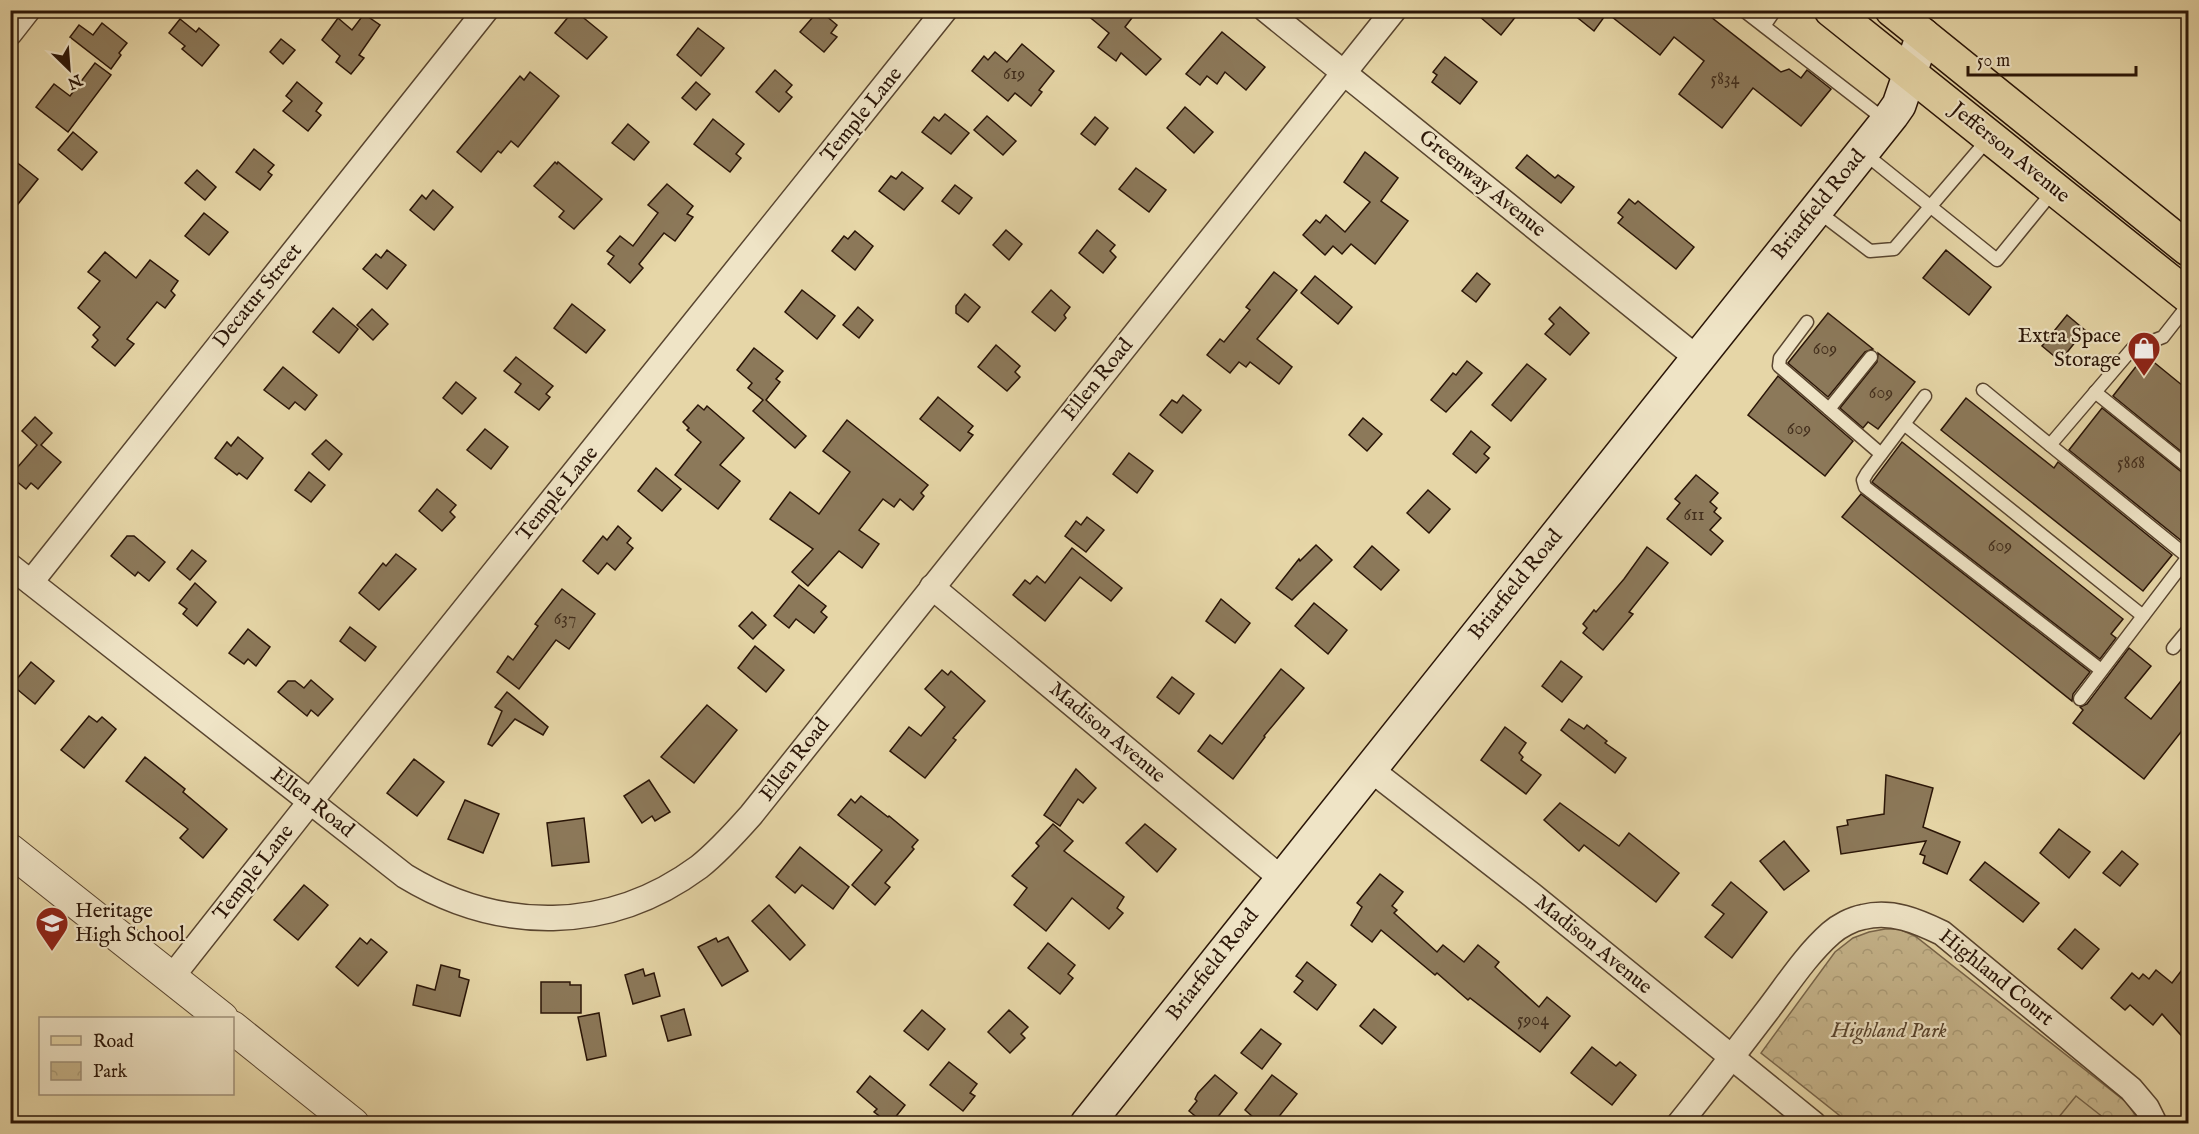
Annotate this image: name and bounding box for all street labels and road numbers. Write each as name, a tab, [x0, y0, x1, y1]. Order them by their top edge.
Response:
street label: Temple Lane	[815, 61, 909, 168]
street label: Jefferson Avenue	[1943, 95, 2076, 210]
street label: Greenway Avenue	[1413, 124, 1552, 244]
street label: Briarfield Road	[1766, 144, 1872, 266]
street label: Decatur Street	[207, 238, 309, 354]
street label: Ellen Road	[1056, 332, 1140, 427]
street label: Temple Lane	[511, 440, 605, 547]
street label: Briarfield Road	[1463, 524, 1569, 646]
street label: Madison Avenue	[1043, 676, 1171, 790]
street label: Ellen Road	[754, 712, 837, 807]
street label: Ellen Road	[265, 762, 360, 845]
street label: Temple Lane	[208, 819, 300, 927]
street label: Madison Avenue	[1528, 889, 1658, 1001]
street label: Briarfield Road	[1161, 903, 1266, 1026]
street label: Highland Court	[1933, 923, 2059, 1033]

